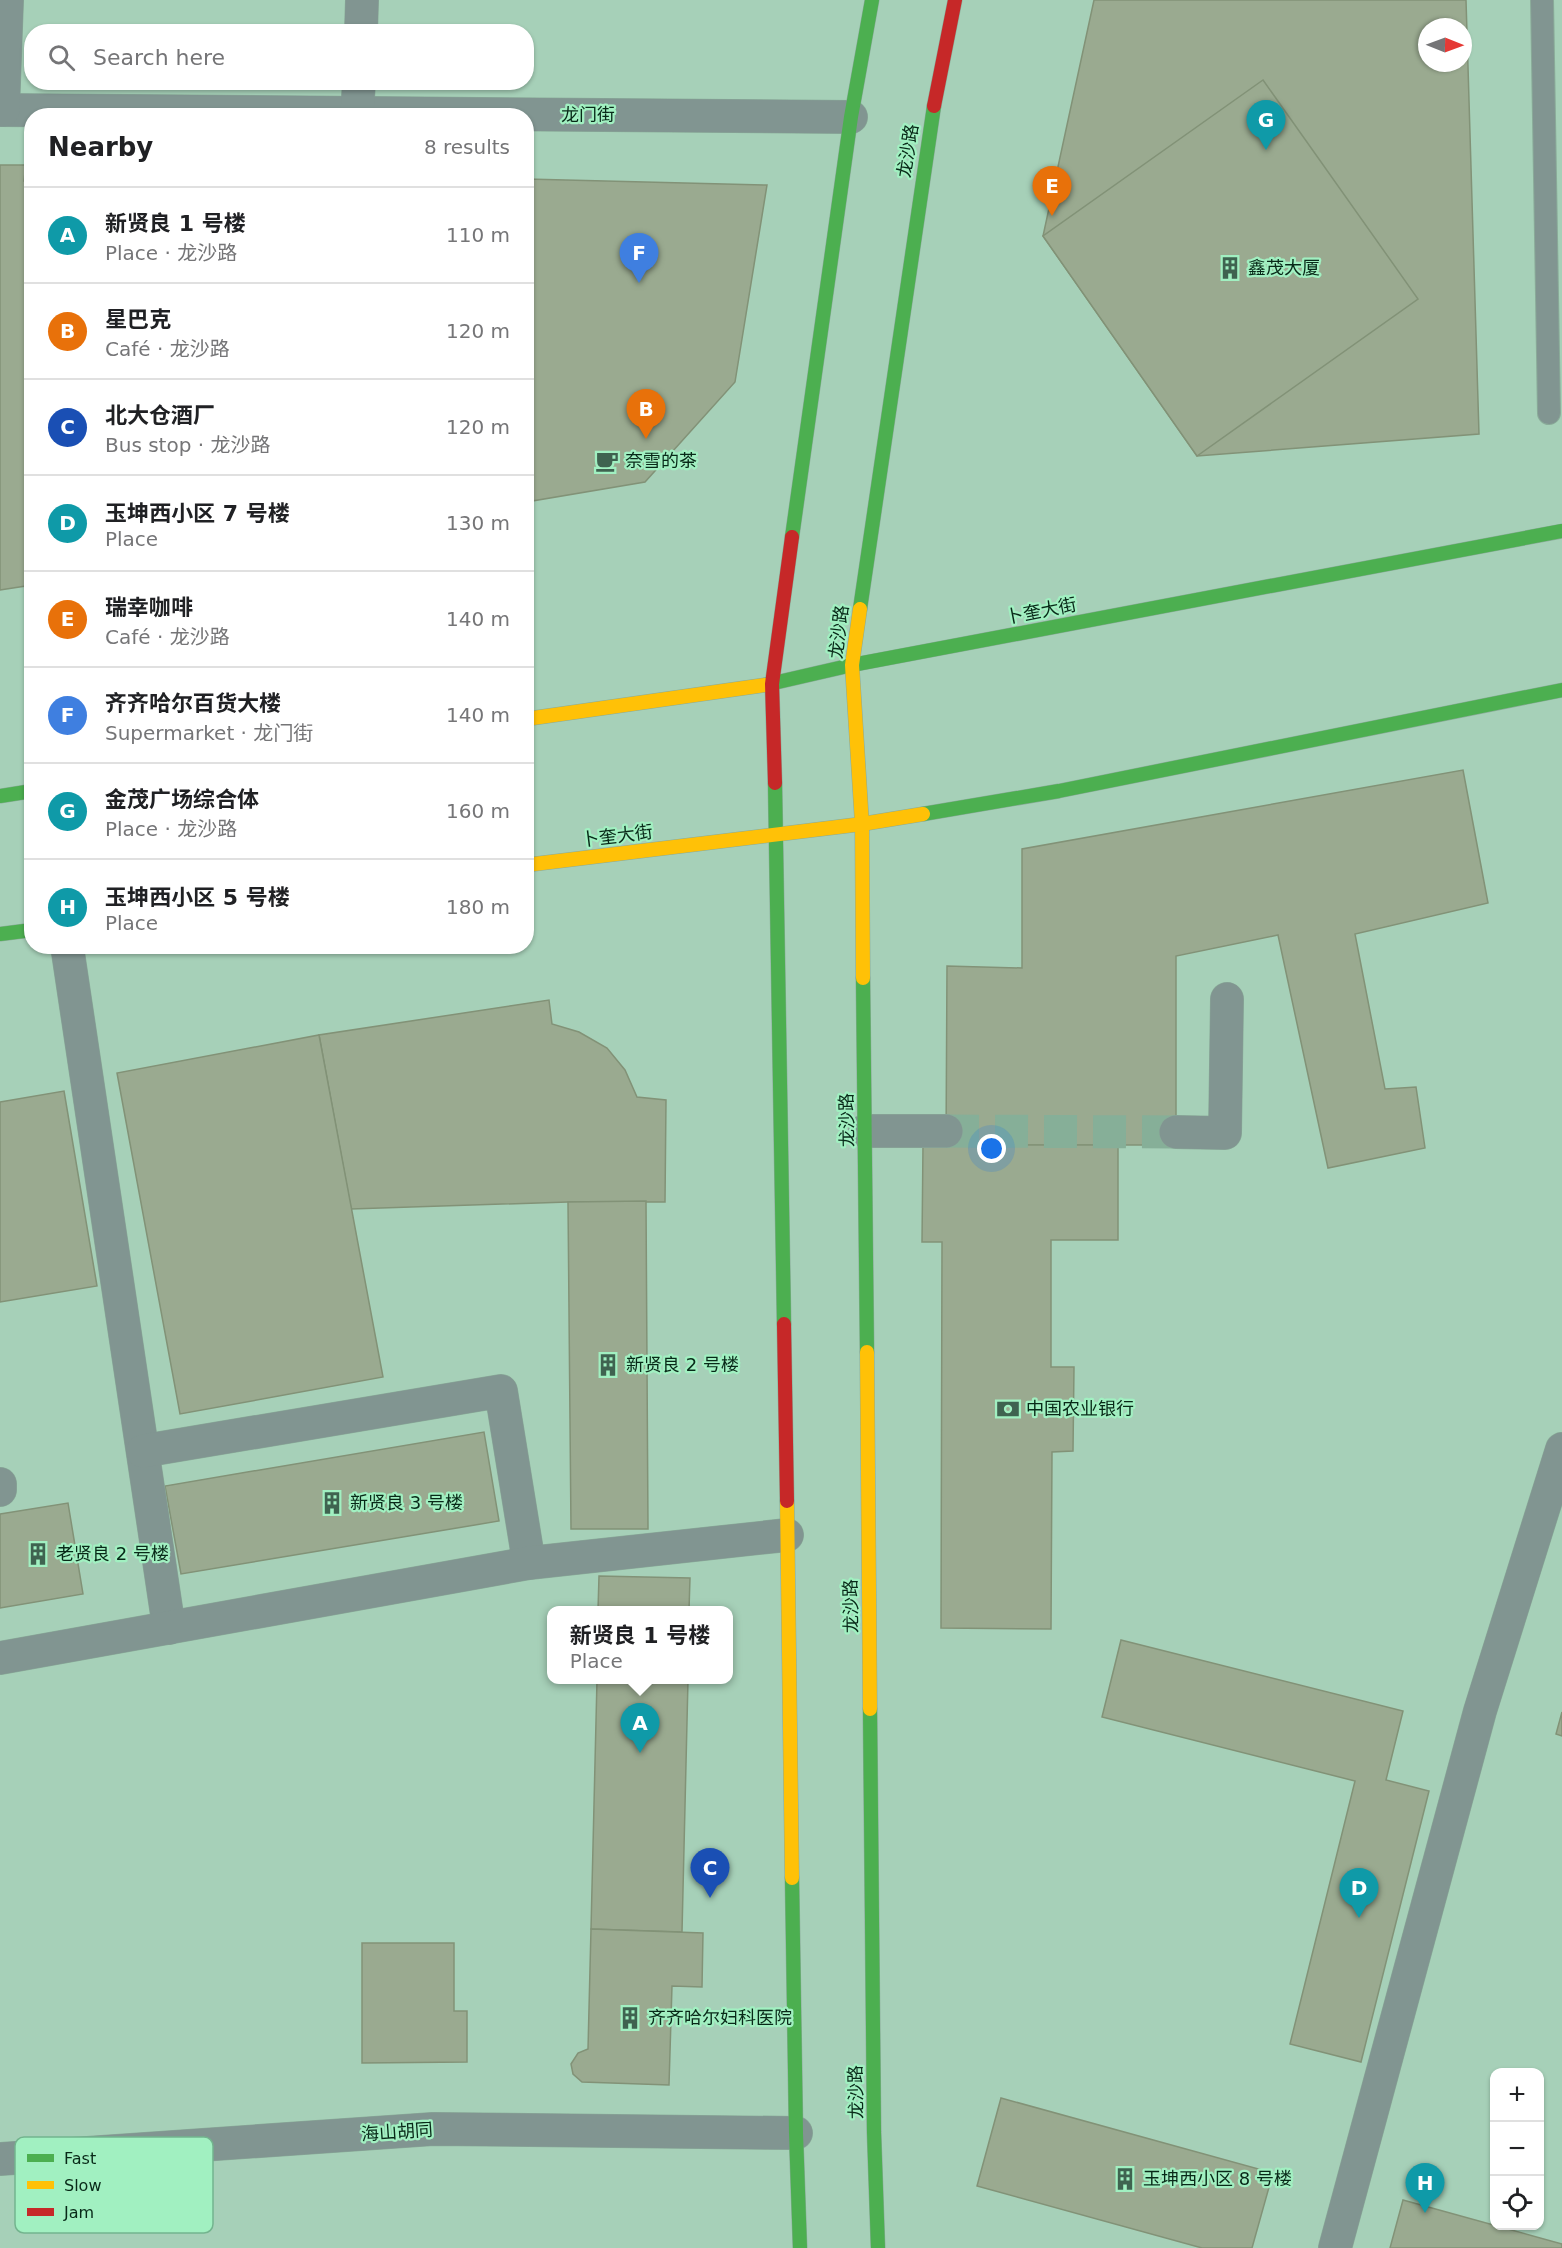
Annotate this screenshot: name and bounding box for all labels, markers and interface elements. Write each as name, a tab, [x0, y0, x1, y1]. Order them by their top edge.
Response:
north arrow	[1418, 18, 1472, 72]
search box	[24, 24, 534, 90]
icon: search	[45, 41, 78, 74]
text: Search here	[93, 45, 225, 70]
pin: G	[1246, 100, 1286, 150]
street label: 龙门街	[561, 104, 615, 125]
street label: 龙沙路	[893, 123, 922, 179]
text: Nearby	[48, 132, 153, 162]
text: 8 results	[424, 135, 510, 159]
pin: E	[1032, 166, 1072, 216]
text: 新贤良 1 号楼	[105, 211, 246, 236]
text: A	[60, 223, 75, 247]
text: 110 m	[446, 223, 510, 247]
pin: F	[620, 234, 658, 283]
text: Place · 龙沙路	[105, 241, 237, 265]
building icon: 鑫茂大厦	[1217, 255, 1243, 281]
place label: 鑫茂大厦	[1248, 257, 1320, 278]
text: 星巴克	[105, 307, 171, 332]
text: B	[60, 319, 75, 343]
text: 120 m	[446, 319, 510, 343]
text: Café · 龙沙路	[105, 337, 230, 361]
pin: B	[626, 390, 666, 439]
text: 北大仓酒厂	[105, 403, 215, 428]
text: C	[60, 415, 75, 439]
text: 120 m	[446, 415, 510, 439]
text: Bus stop · 龙沙路	[105, 433, 270, 457]
cafe icon: 奈雪的茶	[594, 448, 620, 474]
place label: 奈雪的茶	[625, 450, 697, 471]
text: 玉坤西小区 7 号楼	[105, 501, 290, 526]
text: D	[59, 511, 76, 535]
text: 130 m	[446, 511, 510, 535]
text: Place	[105, 527, 158, 551]
street label: 卜奎大街	[1004, 593, 1078, 628]
text: 瑞幸咖啡	[105, 595, 193, 620]
street label: 龙沙路	[825, 604, 852, 660]
text: E	[61, 607, 74, 631]
text: 140 m	[446, 607, 510, 631]
text: Café · 龙沙路	[105, 625, 230, 649]
text: 齐齐哈尔百货大楼	[105, 691, 281, 716]
text: F	[61, 703, 74, 727]
text: 140 m	[446, 703, 510, 727]
text: Supermarket · 龙门街	[105, 721, 313, 745]
text: 金茂广场综合体	[105, 787, 259, 812]
text: G	[59, 799, 76, 823]
text: 160 m	[446, 799, 510, 823]
text: Place · 龙沙路	[105, 817, 237, 841]
street label: 卜奎大街	[580, 821, 654, 850]
text: 玉坤西小区 5 号楼	[105, 885, 290, 910]
text: H	[59, 895, 76, 919]
text: 180 m	[446, 895, 510, 919]
text: Place	[105, 911, 158, 935]
street label: 龙沙路	[836, 1093, 857, 1147]
your location	[977, 1134, 1006, 1163]
building icon: 新贤良 2 号楼	[595, 1352, 621, 1378]
place label: 新贤良 2 号楼	[626, 1354, 739, 1375]
bank icon: 中国农业银行	[995, 1396, 1021, 1422]
place label: 中国农业银行	[1026, 1398, 1134, 1419]
building icon: 新贤良 3 号楼	[319, 1490, 345, 1516]
place label: 新贤良 3 号楼	[350, 1492, 463, 1513]
building icon: 老贤良 2 号楼	[25, 1541, 51, 1567]
place label: 老贤良 2 号楼	[56, 1543, 169, 1564]
street label: 龙沙路	[840, 1579, 861, 1633]
popup	[547, 1606, 733, 1684]
text: 新贤良 1 号楼	[570, 1623, 710, 1648]
text: Place	[570, 1649, 623, 1673]
pin: A	[620, 1704, 660, 1753]
pin: C	[690, 1848, 730, 1898]
pin: D	[1340, 1868, 1378, 1918]
building icon: 齐齐哈尔妇科医院	[617, 2005, 643, 2031]
place label: 齐齐哈尔妇科医院	[648, 2007, 792, 2028]
street label: 龙沙路	[845, 2065, 866, 2119]
map controls	[1490, 2068, 1544, 2230]
button: +	[1490, 2068, 1544, 2122]
street label: 海山胡同	[360, 2119, 434, 2144]
button: −	[1490, 2122, 1544, 2176]
legend	[15, 2137, 213, 2233]
text: Fast	[64, 2149, 96, 2168]
pin: H	[1406, 2164, 1444, 2213]
building icon: 玉坤西小区 8 号楼	[1112, 2166, 1138, 2192]
place label: 玉坤西小区 8 号楼	[1143, 2168, 1292, 2189]
text: Slow	[64, 2176, 101, 2195]
button: locate	[1490, 2176, 1544, 2230]
text: Jam	[63, 2203, 94, 2222]

